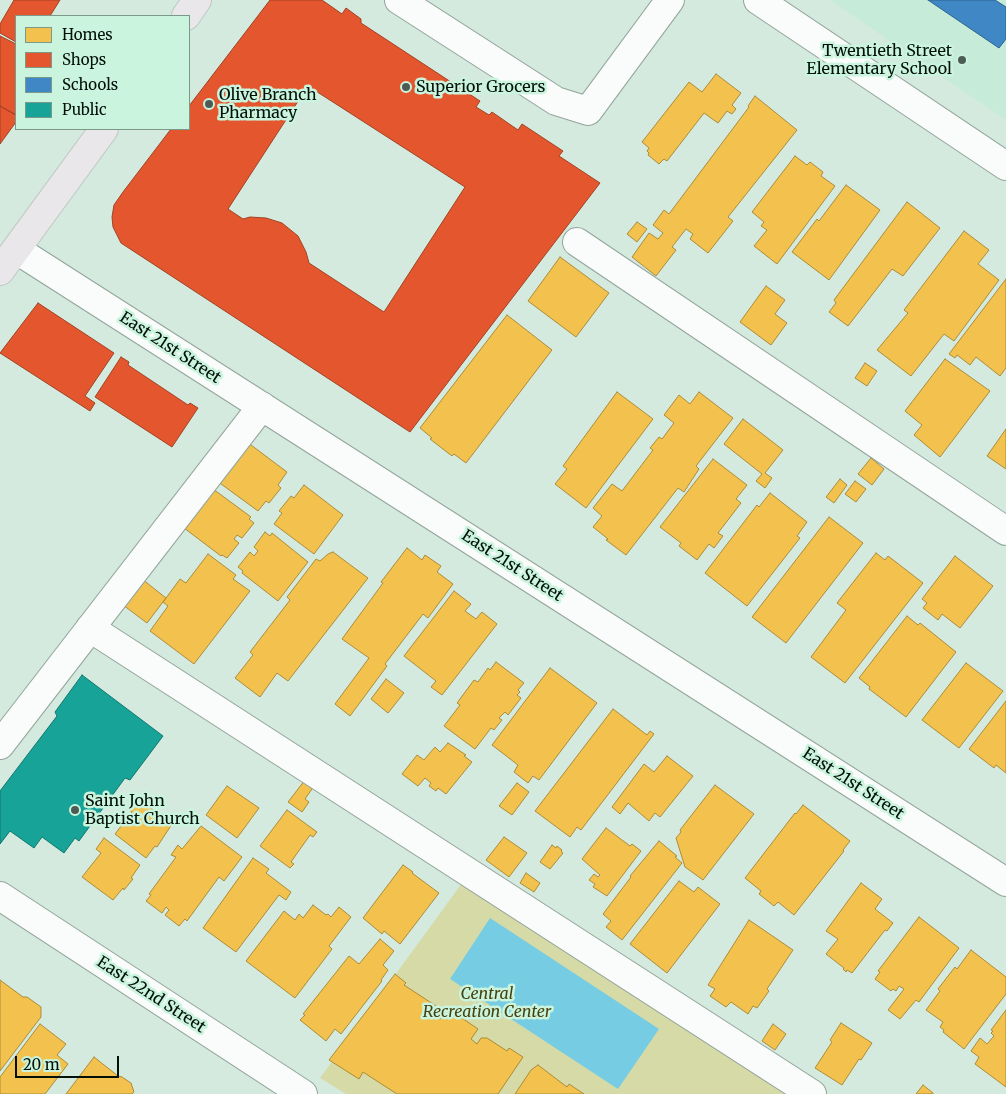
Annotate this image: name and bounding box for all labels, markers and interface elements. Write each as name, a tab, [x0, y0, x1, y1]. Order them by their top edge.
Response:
legend	[15, 15, 190, 130]
text: Homes	[62, 25, 113, 44]
place label: Twentieth Street Elementary School	[806, 41, 952, 79]
text: Shops	[62, 50, 106, 69]
marker: Twentieth Street Elementary School	[956, 54, 968, 66]
text: Schools	[62, 75, 118, 94]
place label: Superior Grocers	[416, 77, 545, 97]
marker: Superior Grocers	[400, 81, 412, 93]
place label: Olive Branch Pharmacy	[219, 85, 317, 123]
marker: Olive Branch Pharmacy	[203, 98, 215, 110]
text: Public	[62, 100, 107, 119]
street label: East 21st Street	[116, 308, 224, 388]
street label: East 21st Street	[458, 526, 566, 606]
street label: East 21st Street	[799, 744, 907, 824]
place label: Saint John Baptist Church	[85, 791, 200, 829]
marker: Saint John Baptist Church	[69, 804, 81, 816]
street label: East 22nd Street	[93, 953, 209, 1037]
park label: Central Recreation Center	[423, 984, 551, 1022]
scale bar	[18, 1046, 121, 1078]
text: 20 m	[23, 1055, 60, 1074]

